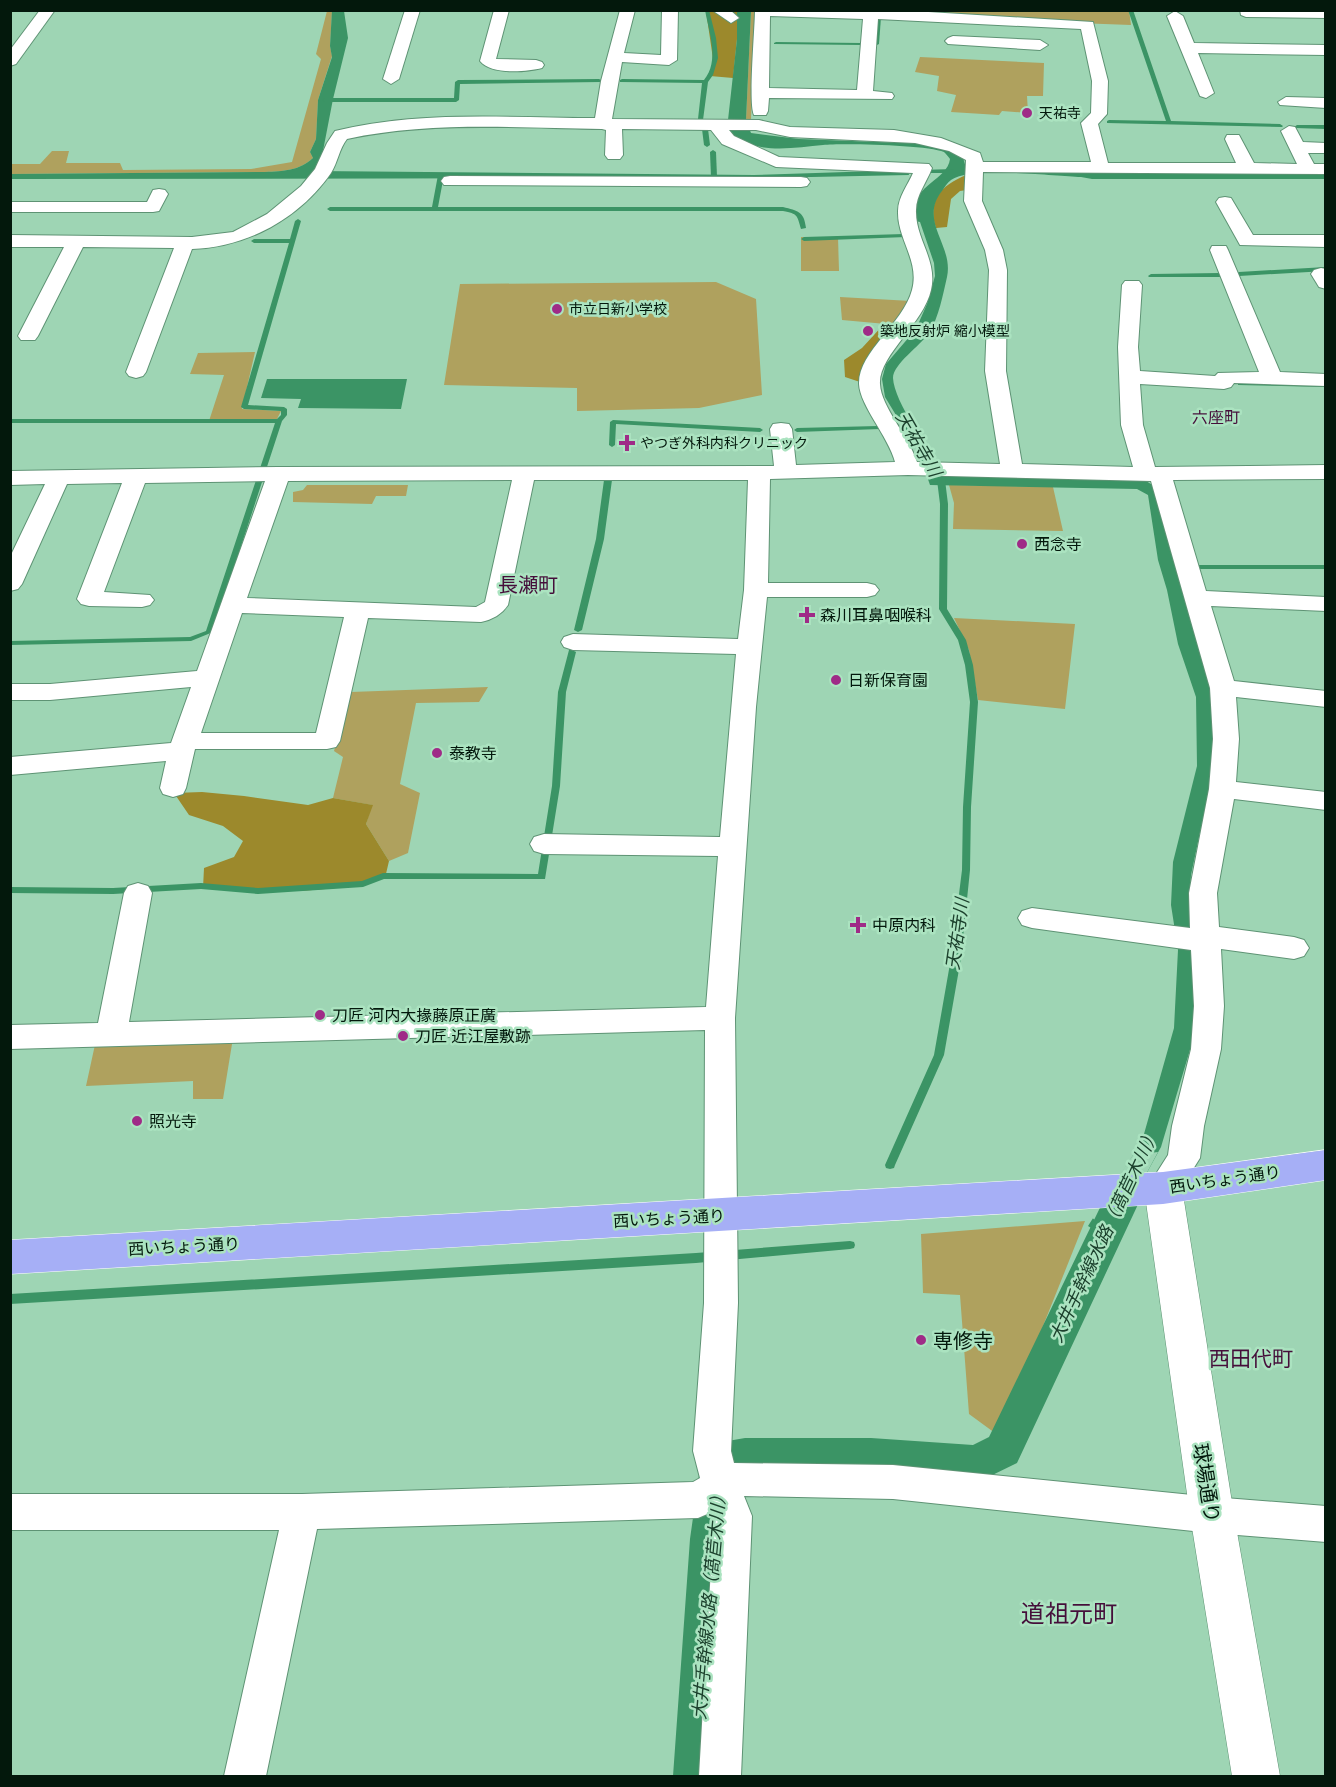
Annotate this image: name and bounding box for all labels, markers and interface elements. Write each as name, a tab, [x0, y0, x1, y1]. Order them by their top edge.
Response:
place label: 天祐寺	[1039, 104, 1081, 122]
marker: 天祐寺	[1020, 106, 1034, 120]
place label: 市立日新小学校	[569, 300, 667, 318]
marker: 市立日新小学校	[550, 302, 564, 316]
place label: 築地反射炉 縮小模型	[880, 322, 1010, 340]
marker: 築地反射炉 縮小模型	[861, 324, 875, 338]
water label: 天祐寺川	[891, 407, 948, 483]
district label: 六座町	[1192, 407, 1240, 427]
marker: やつぎ外科内科クリニック	[618, 434, 636, 452]
place label: やつぎ外科内科クリニック	[640, 434, 808, 452]
place label: 西念寺	[1034, 534, 1082, 554]
marker: 西念寺	[1015, 537, 1029, 551]
district label: 長瀬町	[498, 572, 558, 597]
place label: 森川耳鼻咽喉科	[820, 605, 932, 625]
marker: 森川耳鼻咽喉科	[798, 606, 816, 624]
place label: 日新保育園	[848, 670, 928, 690]
marker: 日新保育園	[829, 673, 843, 687]
place label: 泰教寺	[449, 743, 497, 763]
marker: 泰教寺	[430, 746, 444, 760]
water label: 天祐寺川	[941, 895, 974, 971]
place label: 中原内科	[872, 915, 936, 935]
marker: 中原内科	[849, 916, 867, 934]
place label: 刀匠 河内大掾藤原正廣	[332, 1005, 496, 1025]
marker: 刀匠 河内大掾藤原正廣	[313, 1008, 327, 1022]
place label: 刀匠 近江屋敷跡	[415, 1026, 531, 1046]
marker: 刀匠 近江屋敷跡	[396, 1029, 410, 1043]
place label: 照光寺	[149, 1111, 197, 1131]
marker: 照光寺	[130, 1114, 144, 1128]
water label: 大井手幹線水路（萵苣木川）	[1044, 1124, 1164, 1346]
street label: 西いちょう通り	[1168, 1161, 1282, 1197]
street label: 西いちょう通り	[613, 1205, 725, 1231]
street label: 西いちょう通り	[128, 1233, 240, 1259]
place label: 専修寺	[933, 1328, 993, 1353]
marker: 専修寺	[914, 1333, 928, 1347]
district label: 西田代町	[1209, 1345, 1293, 1371]
street label: 球場通り	[1188, 1442, 1226, 1524]
water label: 大井手幹線水路（萵苣木川）	[687, 1485, 731, 1721]
district label: 道祖元町	[1021, 1598, 1117, 1628]

